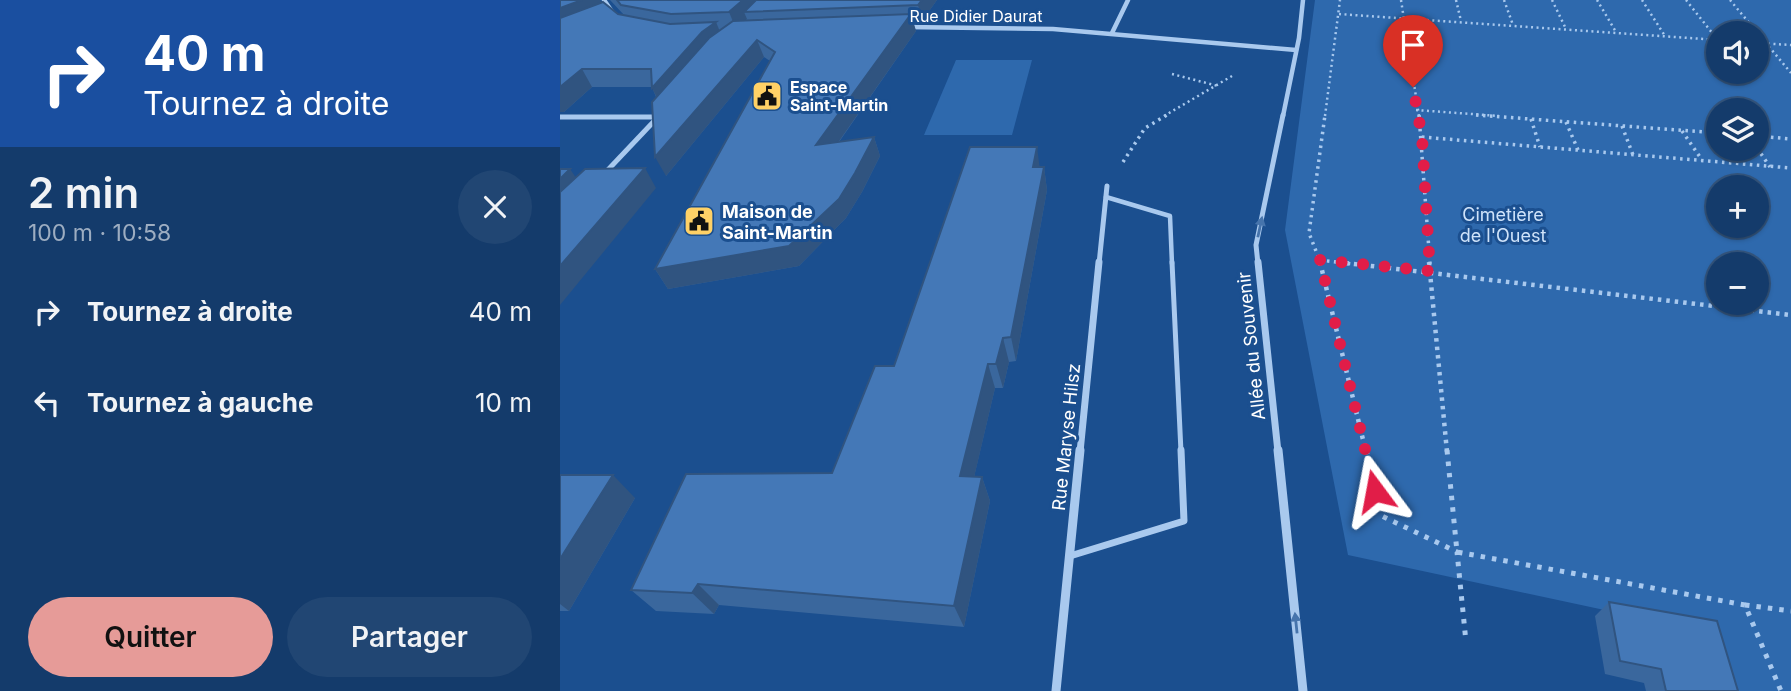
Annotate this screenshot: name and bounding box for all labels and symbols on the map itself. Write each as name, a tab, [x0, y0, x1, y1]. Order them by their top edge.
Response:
street label: Rue Didier Daurat	[910, 6, 1042, 26]
pin	[1383, 15, 1443, 87]
place label: Espace Saint-Martin	[790, 77, 888, 115]
public building icon: Espace Saint-Martin	[750, 79, 784, 113]
place label: Maison de Saint-Martin	[722, 201, 833, 243]
public building icon: Maison de Saint-Martin	[682, 204, 716, 238]
park label: Cimetière de l'Ouest	[1460, 204, 1546, 246]
one-way arrow	[1255, 216, 1266, 238]
street label: Allée du Souvenir	[1233, 271, 1269, 421]
street label: Rue Maryse Hilsz	[1048, 362, 1084, 512]
position arrow	[1338, 454, 1412, 528]
one-way arrow	[1290, 612, 1301, 634]

